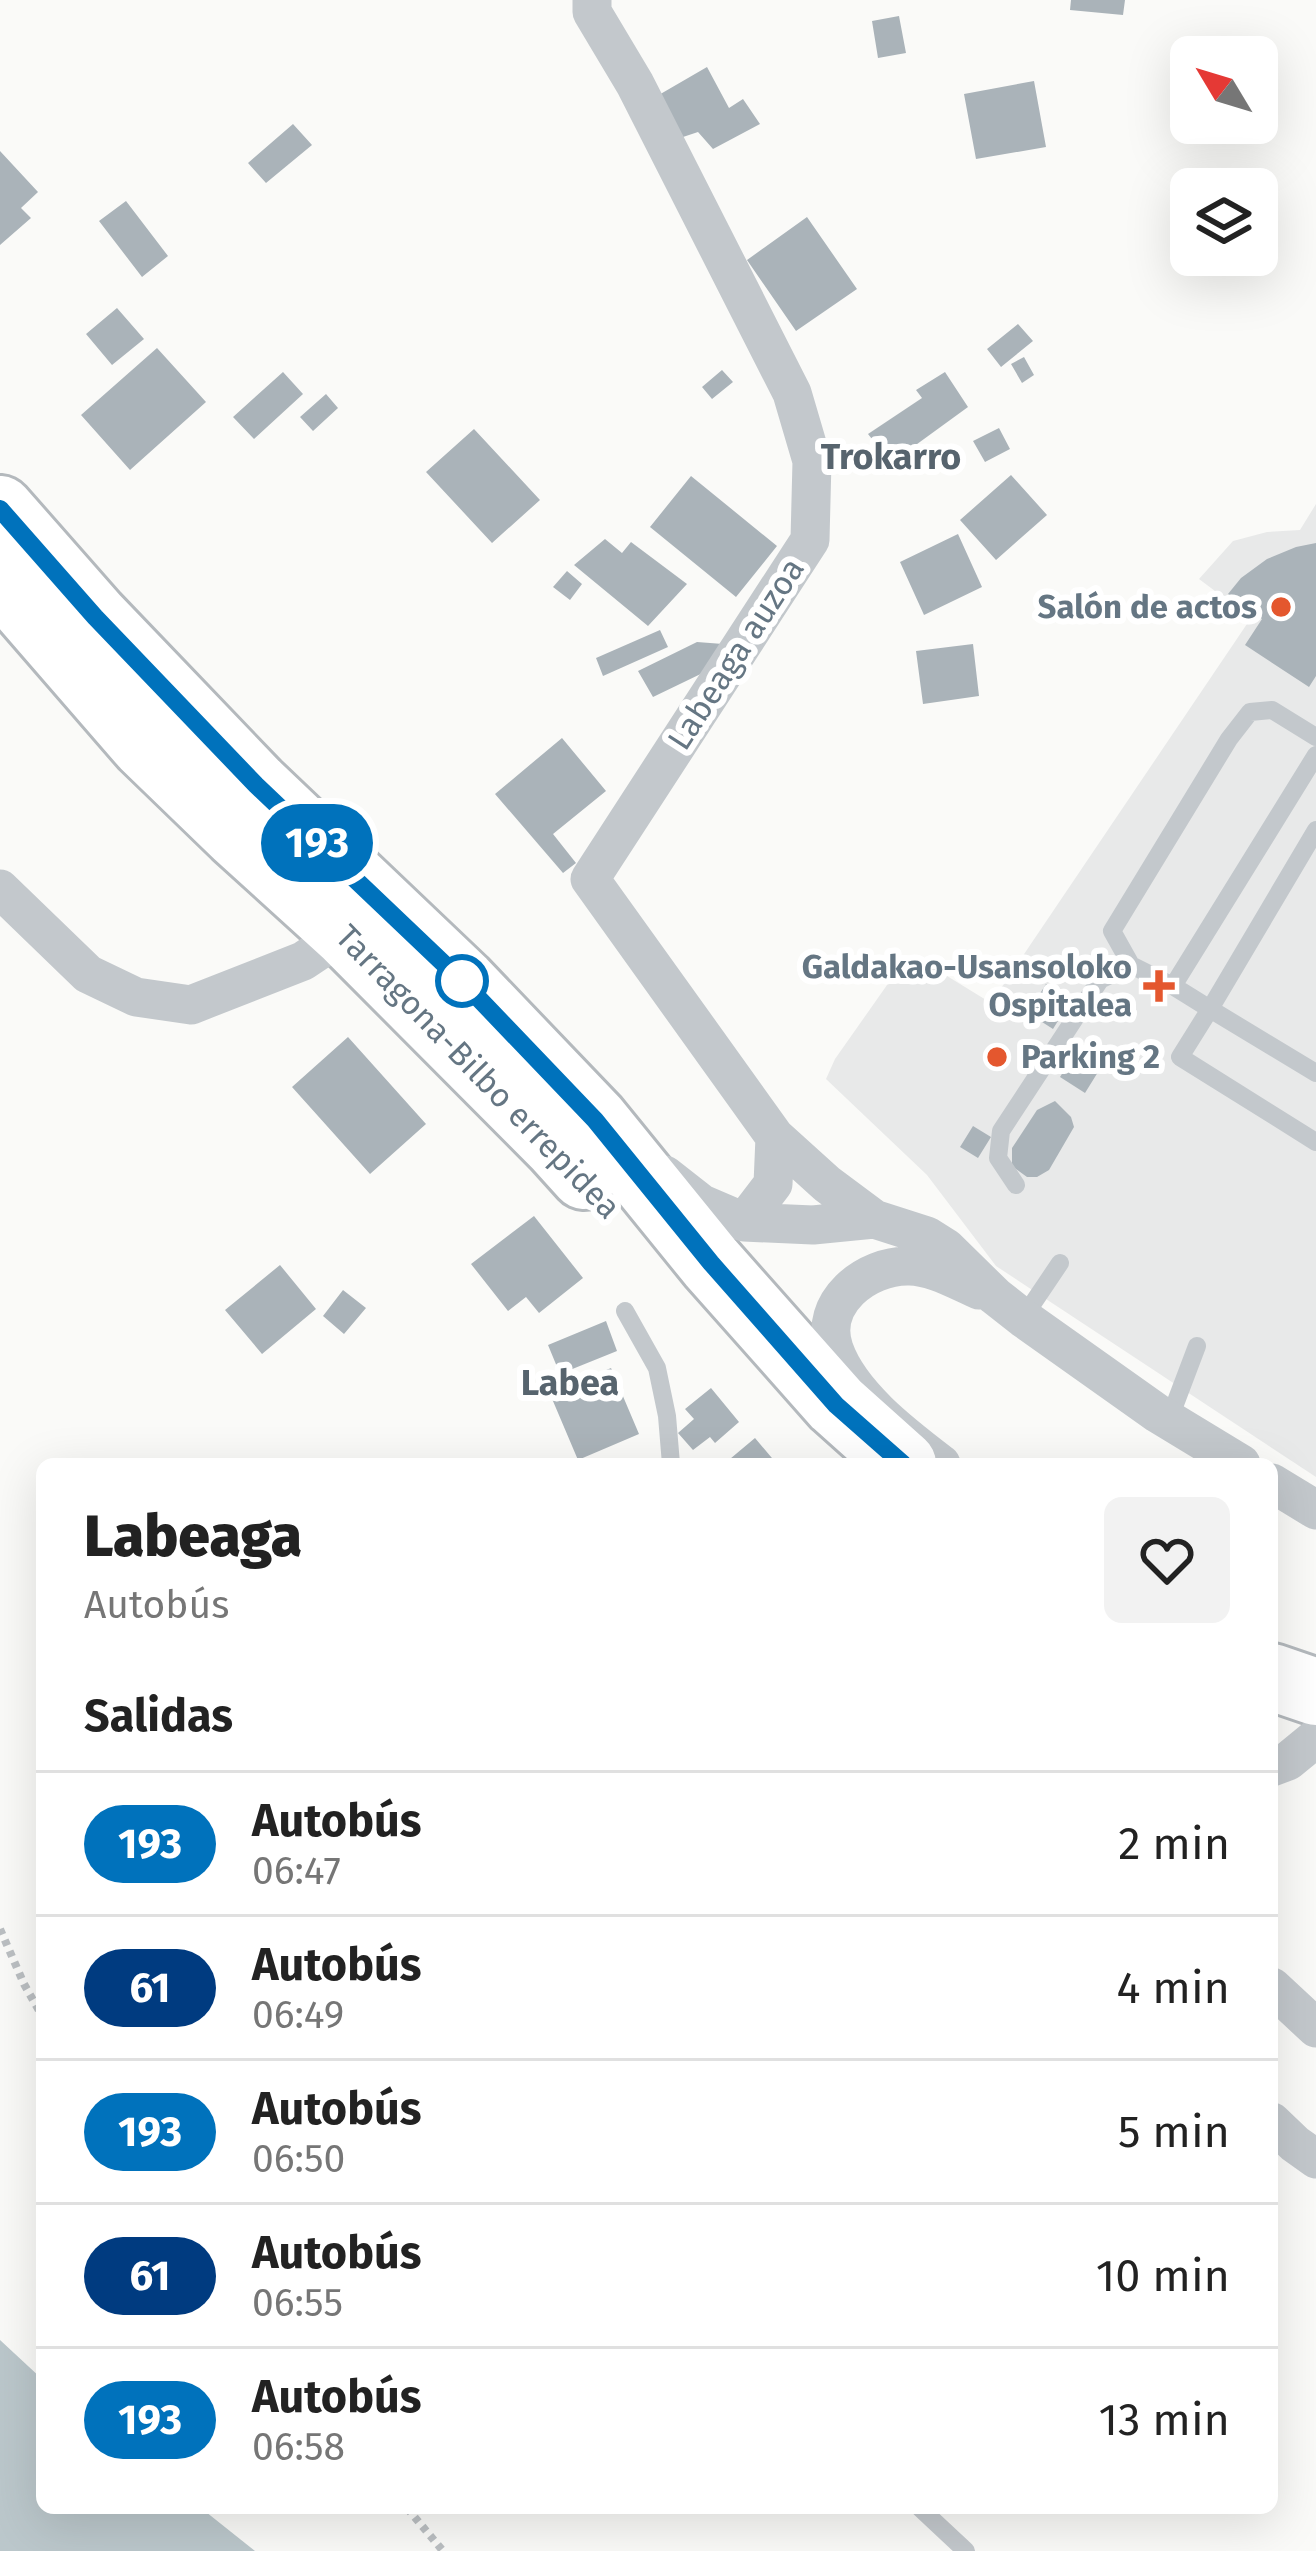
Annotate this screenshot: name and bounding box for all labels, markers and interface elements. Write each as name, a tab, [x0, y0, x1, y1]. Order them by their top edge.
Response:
north arrow	[1170, 36, 1278, 144]
map controls	[1170, 36, 1278, 276]
button: layers	[1170, 168, 1278, 276]
district label: Trokarro	[821, 435, 961, 479]
street label: Labeaga auzoa	[659, 551, 813, 757]
place label: Salón de actos	[1038, 587, 1257, 627]
marker: Salón de actos	[1268, 594, 1294, 620]
line badge: 193	[248, 804, 386, 882]
text: 193	[285, 818, 349, 868]
street label: Tarragona-Bilbo errepidea	[327, 917, 629, 1227]
place label: Galdakao-Usansoloko Ospitalea	[802, 947, 1132, 1025]
unlabelled marker	[437, 956, 487, 1006]
marker: Galdakao-Usansoloko Ospitalea	[1143, 970, 1175, 1002]
place label: Parking 2	[1021, 1037, 1160, 1077]
marker: Parking 2	[984, 1044, 1010, 1070]
district label: Labea	[521, 1361, 619, 1405]
button: heart	[1104, 1497, 1230, 1623]
text: Labeaga	[84, 1503, 302, 1571]
text: Autobús	[84, 1582, 229, 1628]
text: Salidas	[84, 1689, 233, 1743]
text: Autobús	[252, 1794, 421, 1848]
text: 2 min	[1118, 1817, 1230, 1871]
text: 193	[118, 1819, 182, 1869]
text: 06:47	[252, 1848, 341, 1894]
text: Autobús	[252, 1938, 421, 1992]
text: 4 min	[1117, 1961, 1230, 2015]
text: 61	[130, 1963, 170, 2013]
text: 06:49	[252, 1992, 344, 2038]
text: Autobús	[252, 2082, 421, 2136]
text: 5 min	[1118, 2105, 1230, 2159]
text: 193	[118, 2107, 182, 2157]
text: 06:50	[252, 2136, 345, 2182]
text: Autobús	[252, 2226, 421, 2280]
text: 10 min	[1096, 2249, 1230, 2303]
text: 61	[130, 2251, 170, 2301]
text: 06:55	[252, 2280, 343, 2326]
text: Autobús	[252, 2370, 421, 2424]
text: 13 min	[1099, 2393, 1230, 2447]
text: 193	[118, 2395, 182, 2445]
text: 06:58	[252, 2424, 345, 2470]

